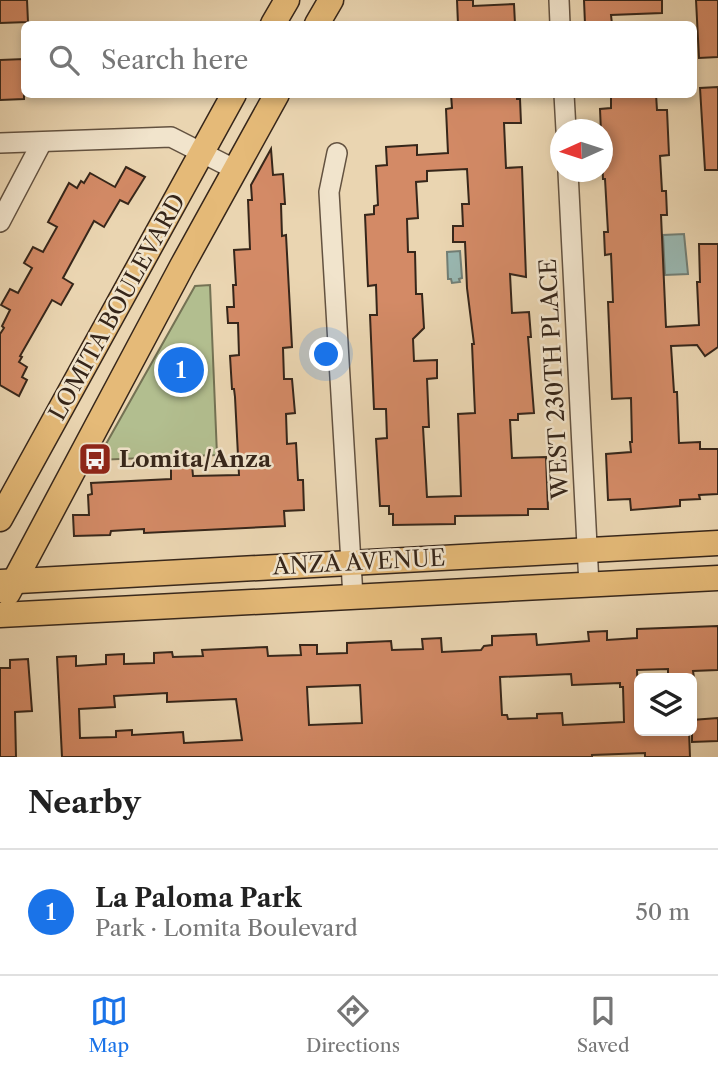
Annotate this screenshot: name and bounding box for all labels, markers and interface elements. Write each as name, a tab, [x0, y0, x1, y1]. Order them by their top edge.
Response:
search box	[21, 21, 697, 98]
icon: search	[45, 41, 83, 79]
text: Search here	[101, 44, 248, 76]
north arrow	[550, 119, 613, 182]
street label: LOMITA BOULEVARD	[43, 189, 191, 425]
street label: WEST 230TH PLACE	[534, 258, 574, 501]
your location	[309, 337, 343, 371]
pin: 1	[158, 344, 204, 396]
bus stop icon: Lomita/Anza	[76, 440, 114, 478]
place label: Lomita/Anza	[119, 445, 272, 473]
street label: ANZA AVENUE	[271, 543, 446, 581]
map controls	[634, 673, 697, 736]
button: layers	[634, 673, 697, 736]
text: Nearby	[28, 784, 141, 821]
text: La Paloma Park	[95, 882, 302, 914]
text: 1	[46, 898, 56, 926]
text: 50 m	[635, 898, 690, 926]
text: Park · Lomita Boulevard	[95, 914, 358, 942]
tab: Map	[88, 992, 129, 1057]
tab: Directions	[306, 992, 400, 1057]
tab: Saved	[577, 992, 630, 1057]

